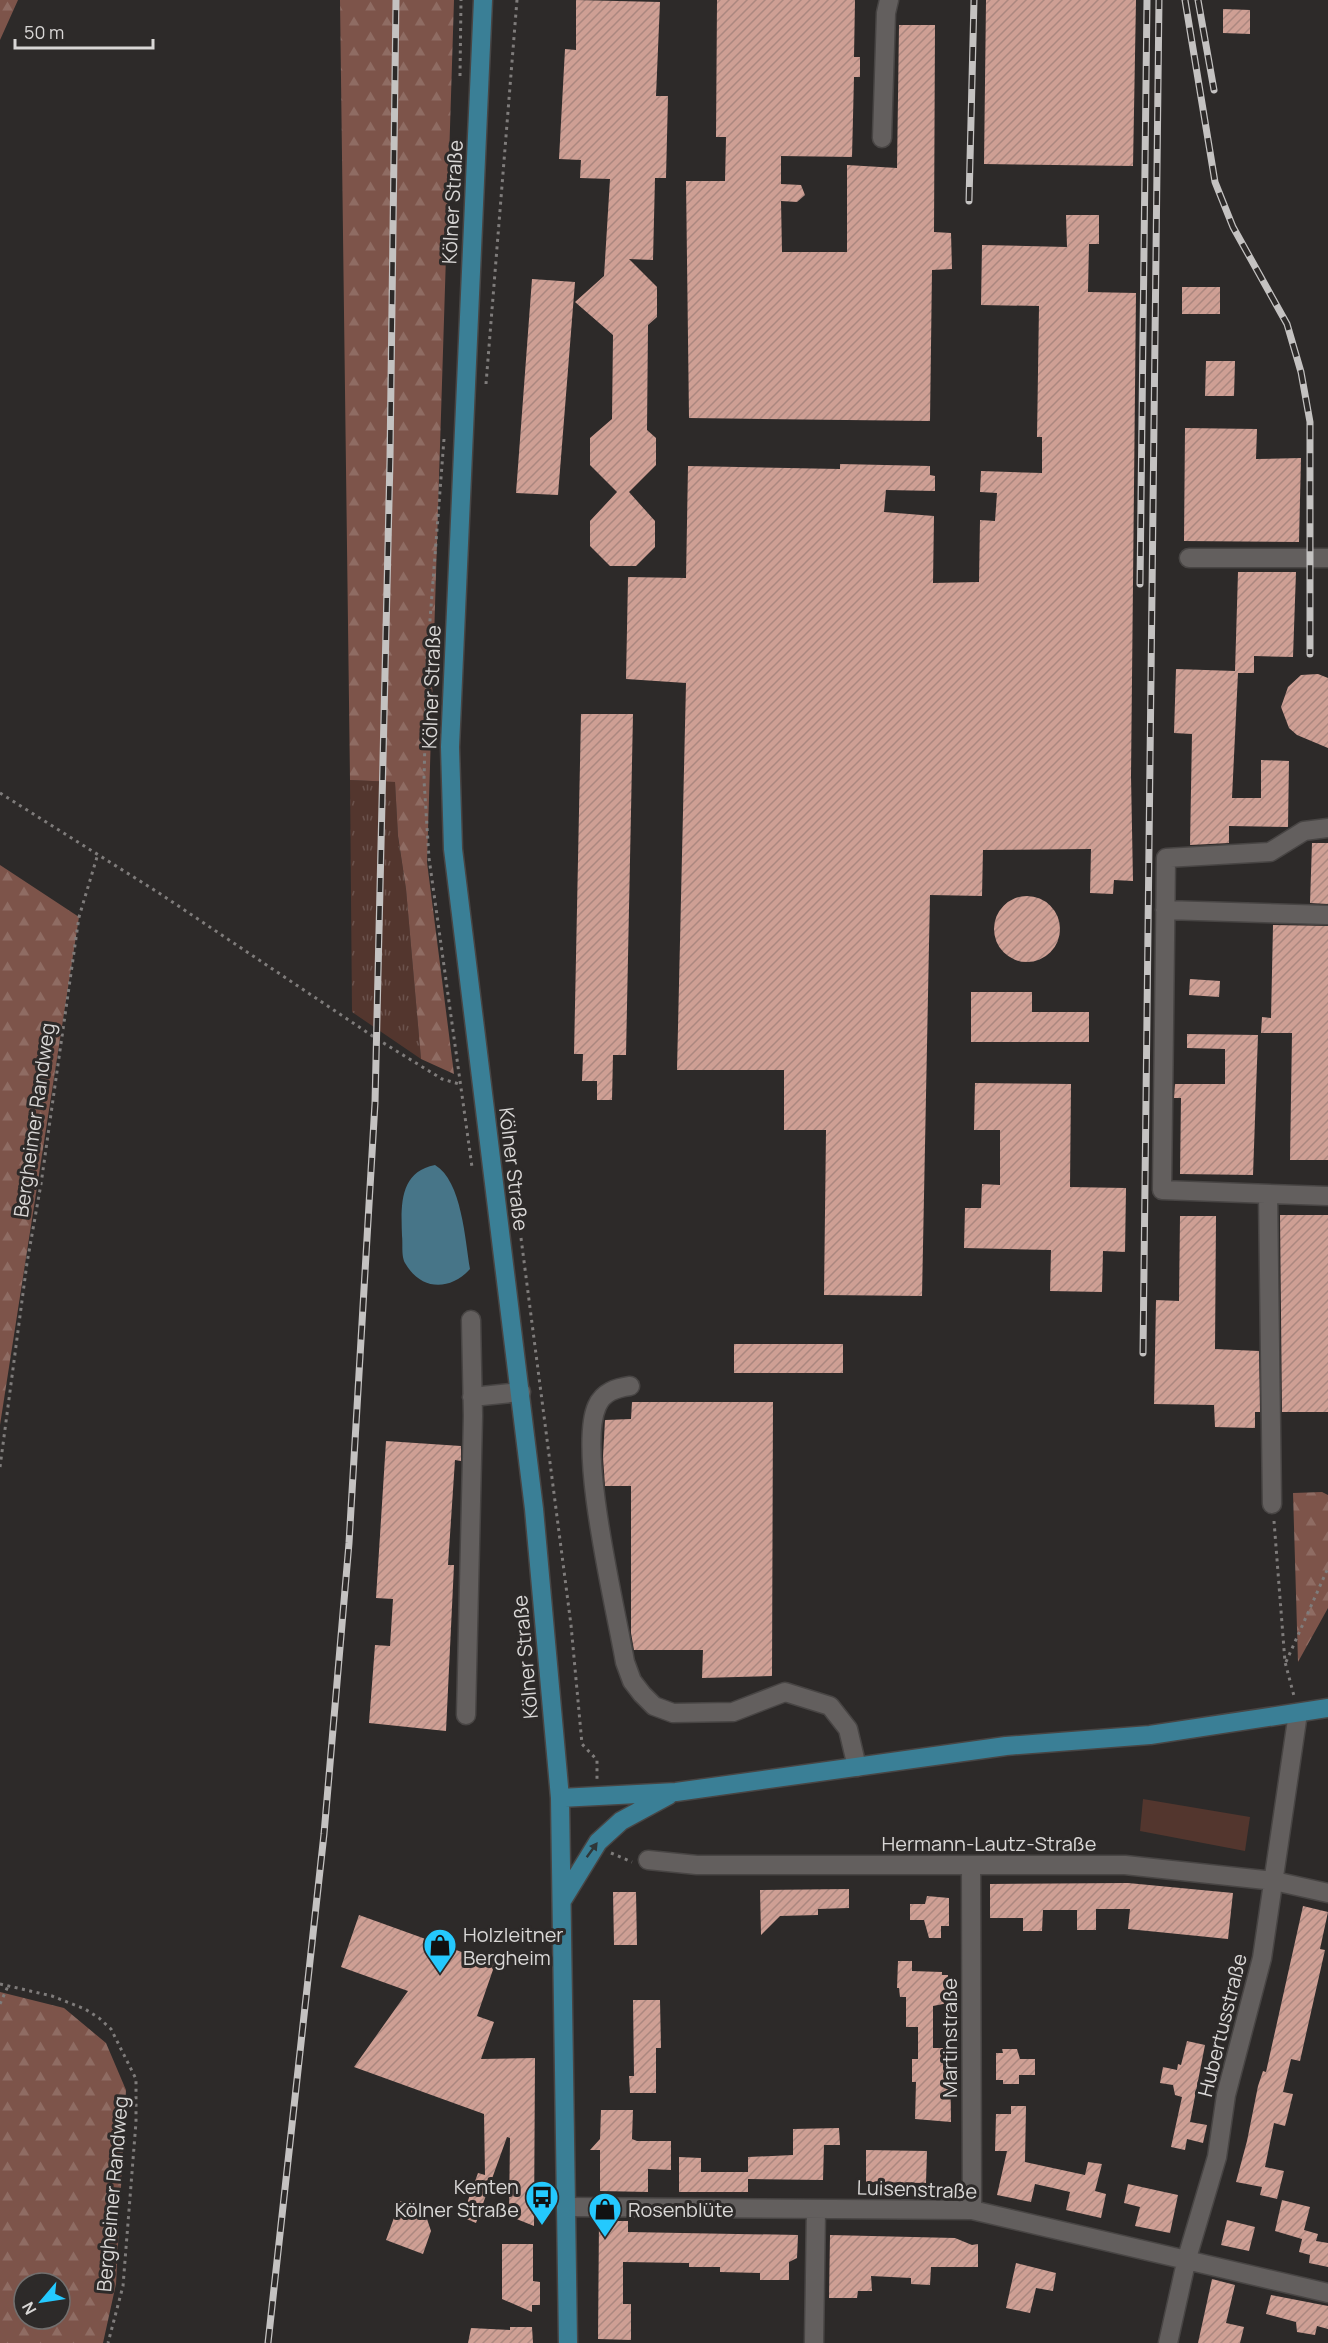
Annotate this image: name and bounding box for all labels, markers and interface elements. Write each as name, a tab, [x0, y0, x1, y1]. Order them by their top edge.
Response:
scale bar	[15, 12, 153, 50]
text: 50 m	[24, 20, 64, 44]
street label: Kölner Straße	[435, 139, 469, 265]
street label: Kölner Straße	[415, 624, 447, 750]
street label: Bergheimer Randweg	[7, 1021, 61, 1219]
street label: Kölner Straße	[493, 1106, 535, 1232]
street label: Kölner Straße	[506, 1594, 544, 1720]
street label: Hermann-Lautz-Straße	[882, 1830, 1096, 1857]
one-way arrow	[586, 1843, 598, 1858]
place label: Holzleitner Bergheim	[463, 1921, 564, 1971]
shop icon: Holzleitner Bergheim	[422, 1927, 458, 1974]
street label: Hubertusstraße	[1191, 1951, 1253, 2099]
street label: Martinstraße	[936, 1978, 963, 2098]
street label: Bergheimer Randweg	[90, 2095, 134, 2293]
place label: Kenten Kölner Straße	[395, 2173, 519, 2223]
street label: Luisenstraße	[856, 2173, 978, 2205]
bus stop icon: Kenten Kölner Straße	[524, 2179, 560, 2226]
shop icon: Rosenblüte	[587, 2191, 623, 2238]
place label: Rosenblüte	[628, 2196, 734, 2223]
north arrow	[12, 2271, 72, 2331]
text: N	[16, 2298, 41, 2319]

